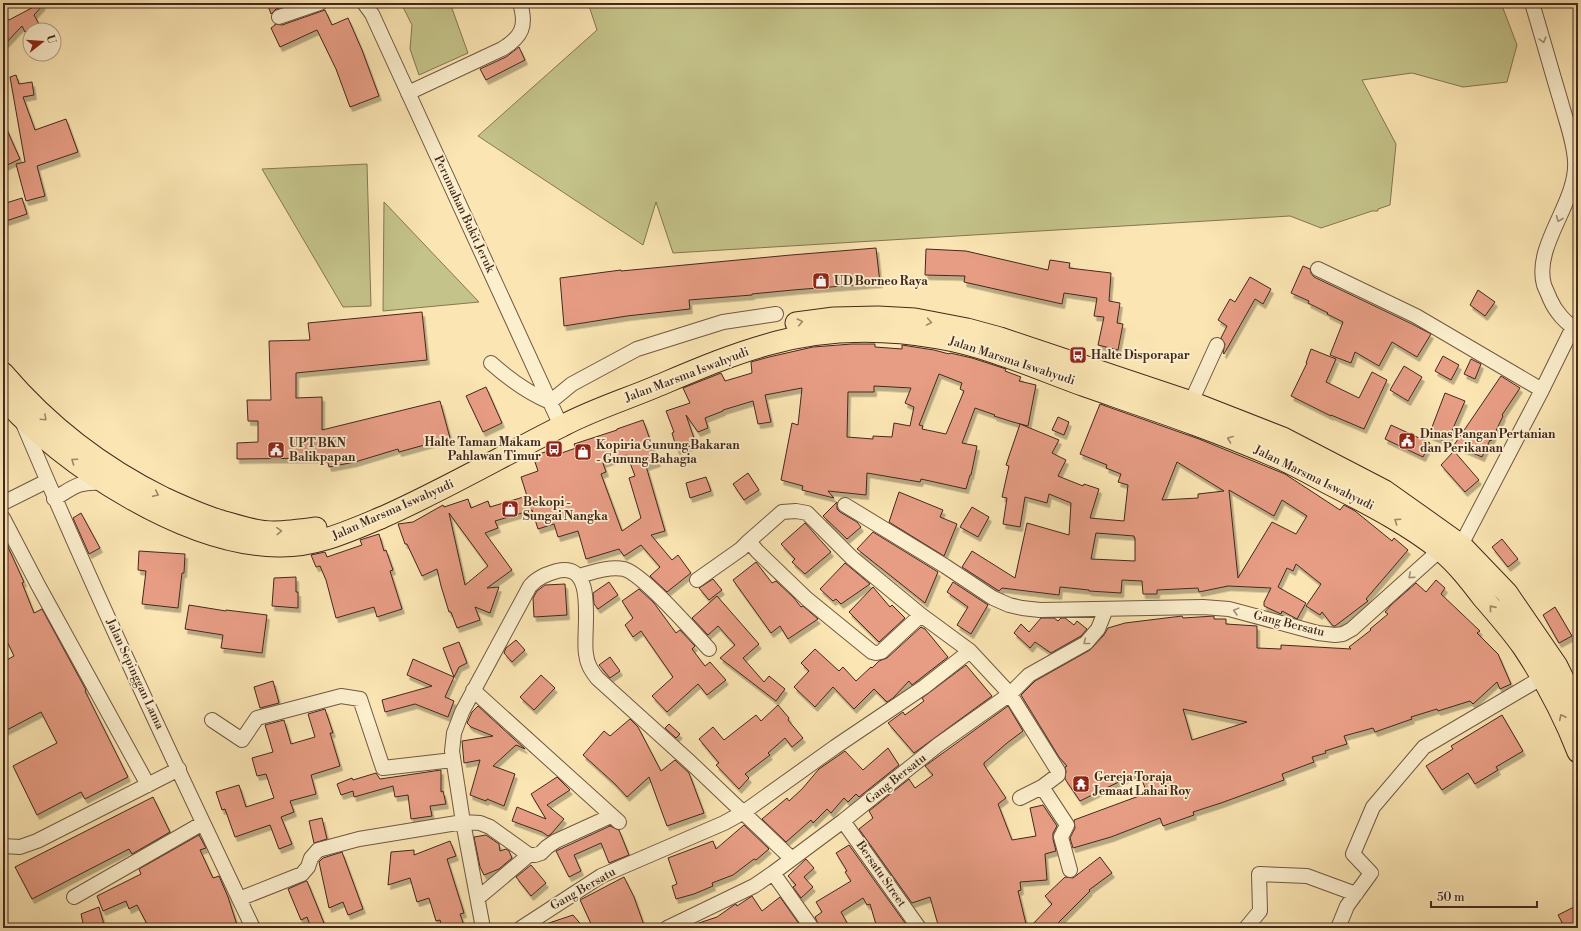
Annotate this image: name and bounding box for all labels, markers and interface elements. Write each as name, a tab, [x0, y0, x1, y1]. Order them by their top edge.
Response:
north arrow	[22, 22, 62, 62]
text: U	[43, 33, 59, 46]
one-way arrow	[1538, 37, 1547, 44]
street label: Perumahan Bukit Jeruk	[430, 153, 498, 275]
one-way arrow	[1556, 214, 1564, 222]
shop icon: UD Borneo Raya	[811, 271, 831, 291]
place label: UD Borneo Raya	[834, 274, 928, 289]
one-way arrow	[926, 317, 932, 325]
one-way arrow	[796, 319, 803, 327]
street label: Jalan Marsma Iswahyudi	[946, 333, 1077, 388]
street label: Jalan Marsma Iswahyudi	[622, 344, 751, 406]
bus stop icon: Halte Disporapar	[1068, 345, 1088, 365]
place label: Halte Disporapar	[1091, 348, 1190, 363]
one-way arrow	[39, 413, 47, 420]
place label: Dinas Pangan Pertanian dan Perikanan	[1420, 427, 1556, 456]
public building icon: Dinas Pangan Pertanian dan Perikanan	[1397, 431, 1417, 451]
place label: Halte Taman Makam Pahlawan Timur	[424, 435, 541, 464]
place label: UPT BKN Balikpapan	[289, 436, 356, 465]
one-way arrow	[1227, 436, 1234, 444]
place label: Kopiria Gunung Bakaran - Gunung Bahagia	[596, 438, 740, 467]
bus stop icon: Halte Taman Makam Pahlawan Timur	[544, 439, 564, 459]
public building icon: UPT BKN Balikpapan	[266, 440, 286, 460]
shop icon: Kopiria Gunung Bakaran - Gunung Bahagia	[573, 442, 593, 462]
street label: Jalan Marsma Iswahyudi	[1251, 442, 1376, 514]
one-way arrow	[71, 459, 78, 466]
street label: Jalan Marsma Iswahyudi	[329, 476, 456, 544]
one-way arrow	[152, 489, 159, 497]
place label: Bekopi - Sungai Nangka	[523, 495, 608, 524]
shop icon: Bekopi - Sungai Nangka	[500, 499, 520, 519]
one-way arrow	[1394, 518, 1401, 526]
one-way arrow	[276, 527, 282, 536]
one-way arrow	[1408, 571, 1416, 579]
one-way arrow	[1490, 606, 1497, 613]
one-way arrow	[1233, 607, 1240, 616]
street label: Gang Bersatu	[1252, 608, 1326, 640]
street label: Jalan Sepinggan Lama	[102, 615, 168, 732]
one-way arrow	[1084, 637, 1091, 644]
one-way arrow	[1559, 714, 1567, 721]
street label: Gang Bersatu	[863, 751, 929, 807]
place label: Gereja Toraja Jemaat Lahai Roy	[1092, 770, 1192, 799]
temple icon: Gereja Toraja Jemaat Lahai Roy	[1071, 774, 1091, 794]
street label: Bersatu Street	[852, 837, 910, 911]
street label: Gang Bersatu	[548, 864, 618, 914]
scale bar	[1431, 883, 1537, 909]
text: 50 m	[1437, 890, 1465, 905]

